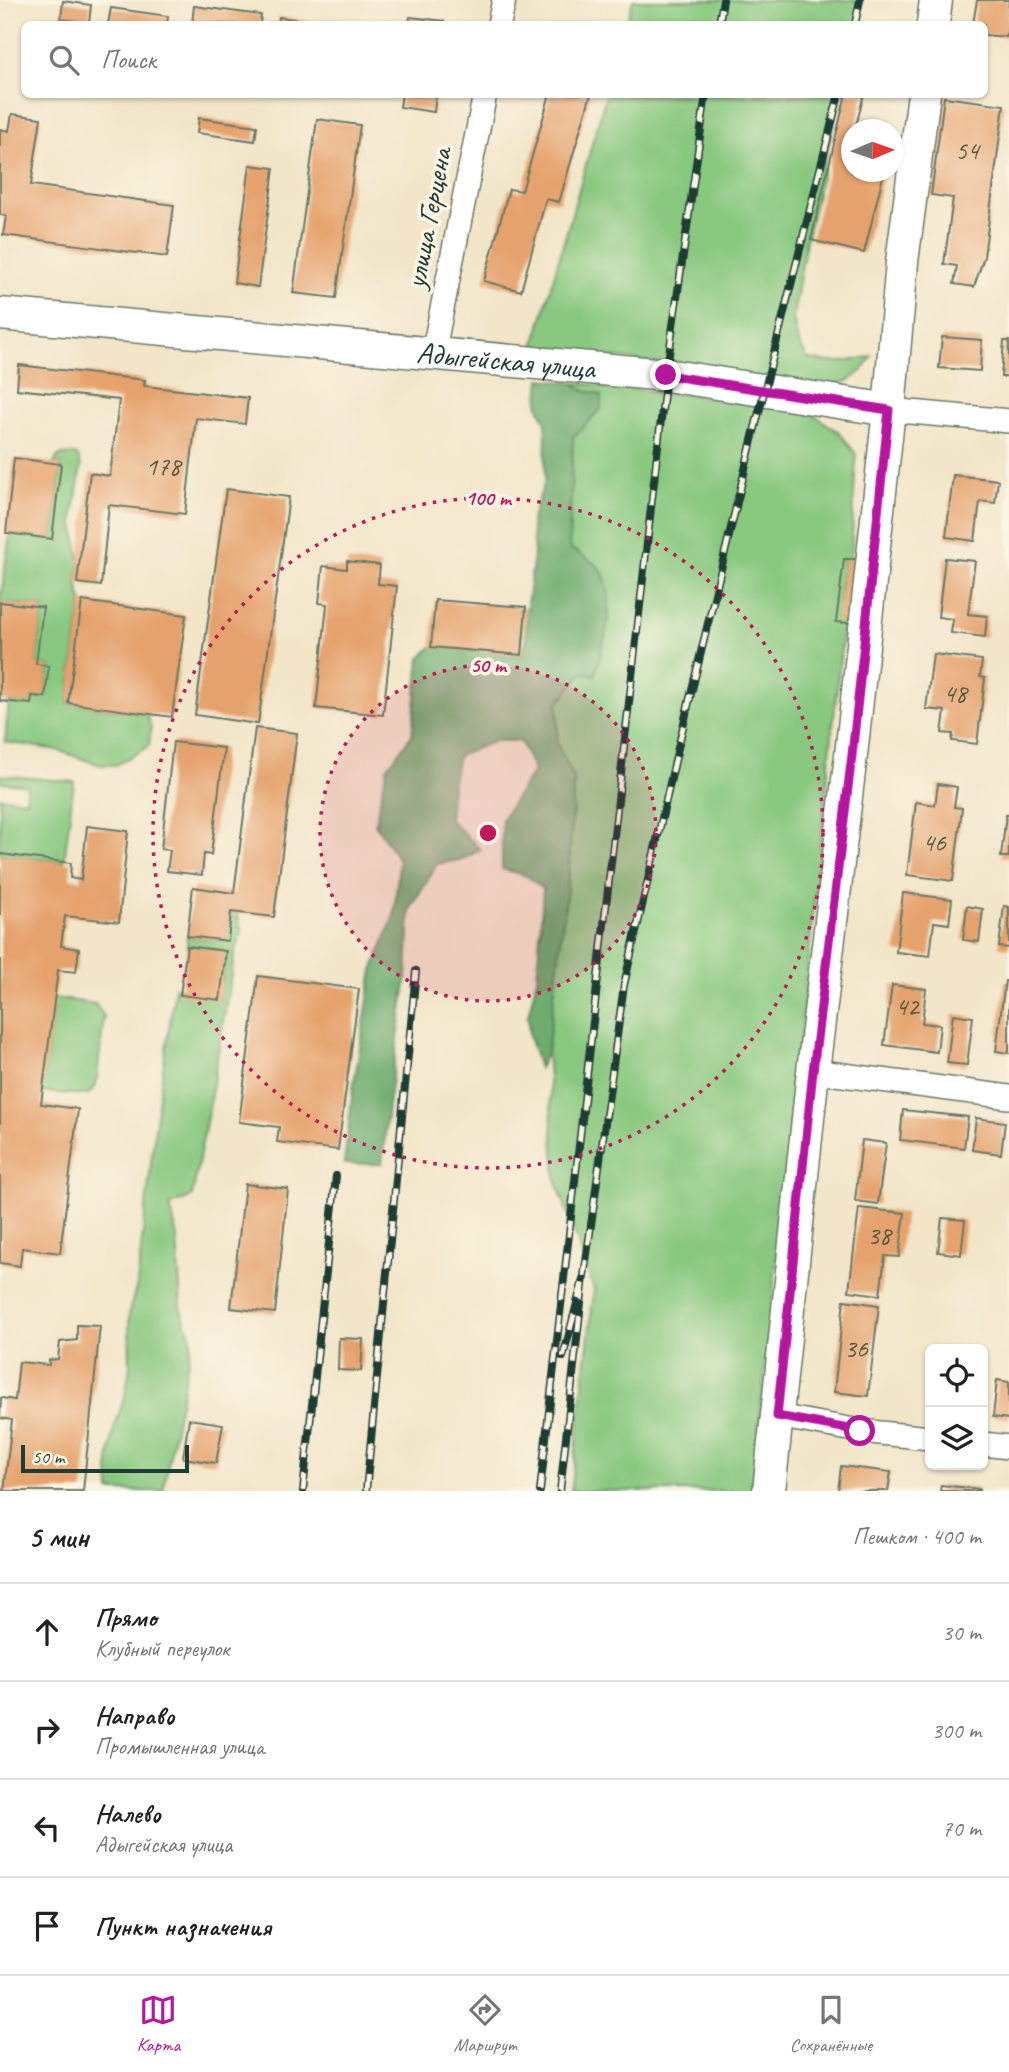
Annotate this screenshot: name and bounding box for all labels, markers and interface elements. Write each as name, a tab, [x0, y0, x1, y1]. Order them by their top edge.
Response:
search box	[21, 21, 988, 98]
icon: search	[45, 41, 83, 79]
text: Поиск	[101, 43, 156, 76]
north arrow	[841, 119, 904, 182]
house number: 54	[955, 134, 981, 167]
street label: улица Герцена	[395, 142, 461, 293]
street label: Адыгейская улица	[415, 333, 599, 388]
route end	[650, 359, 681, 390]
house number: 178	[145, 450, 183, 483]
text: 100 m	[465, 485, 513, 511]
text: 50 m	[470, 652, 508, 678]
house number: 48	[943, 677, 969, 710]
centre of rings	[476, 821, 500, 845]
house number: 46	[922, 826, 947, 859]
house number: 42	[895, 990, 921, 1023]
house number: 38	[867, 1219, 893, 1252]
house number: 36	[844, 1332, 869, 1365]
map controls	[925, 1344, 988, 1470]
button: locate	[925, 1344, 988, 1407]
button: layers	[925, 1407, 988, 1470]
route start	[844, 1415, 875, 1446]
scale bar	[21, 1442, 189, 1474]
text: 50 m	[32, 1445, 64, 1469]
text: 5 мин	[28, 1518, 89, 1556]
text: Пешком · 400 m	[853, 1522, 981, 1551]
text: Прямо	[95, 1601, 157, 1634]
icon: ahead	[28, 1613, 66, 1651]
text: 30 m	[942, 1618, 981, 1647]
text: Клубный переулок	[95, 1634, 229, 1663]
text: Направо	[95, 1699, 174, 1732]
icon: right	[28, 1711, 66, 1749]
text: 300 m	[932, 1716, 981, 1745]
text: Промышленная улица	[95, 1732, 264, 1761]
text: Налево	[95, 1797, 161, 1830]
icon: left	[28, 1809, 66, 1847]
text: 70 m	[942, 1814, 981, 1843]
text: Адыгейская улица	[95, 1830, 232, 1859]
icon: arrive	[28, 1907, 66, 1945]
text: Пункт назначения	[95, 1910, 271, 1943]
tab: Карта	[137, 1991, 180, 2057]
tab: Маршрут	[454, 1991, 516, 2057]
tab: Сохранённые	[790, 1991, 872, 2057]

